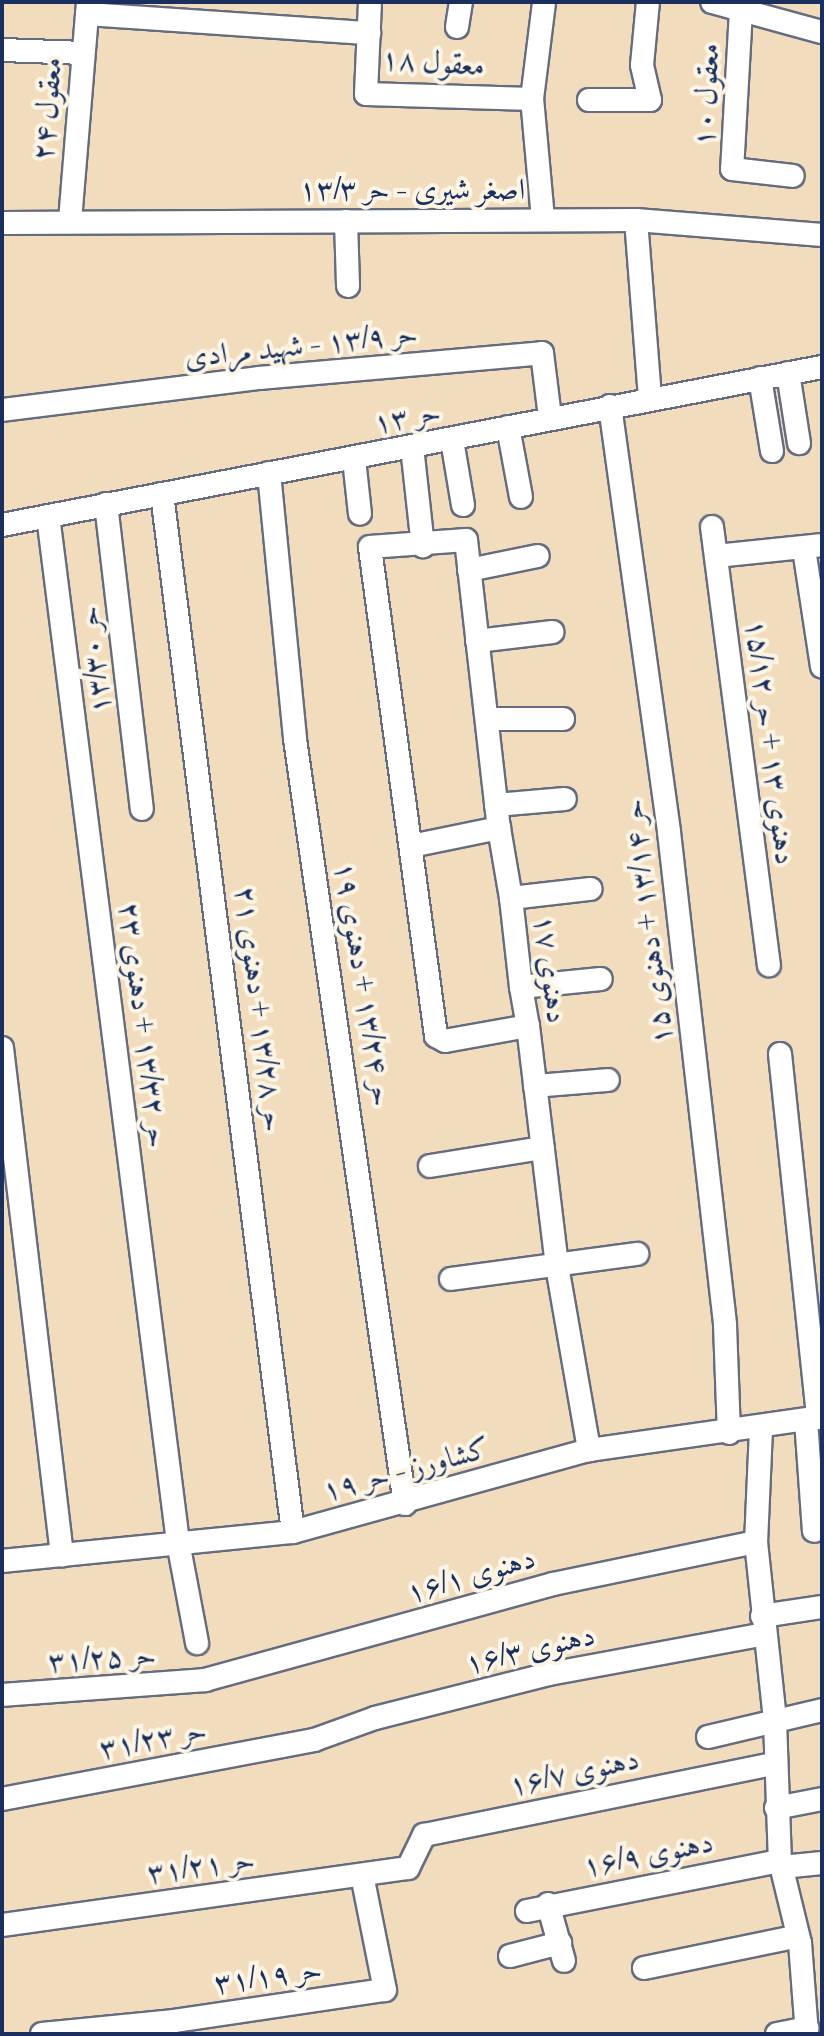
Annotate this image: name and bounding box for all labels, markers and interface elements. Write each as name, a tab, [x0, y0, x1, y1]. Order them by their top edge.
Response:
street label: معقول ۱۸	[380, 41, 486, 85]
street label: معقول ۱۰	[686, 42, 728, 148]
street label: معقول ۲۴	[26, 56, 70, 162]
street label: اصغر شیری - حر ۱۳/۳	[299, 172, 525, 208]
street label: حر ۱۳/۹ - شهید مرادی	[183, 316, 419, 376]
street label: حر ۱۳	[370, 394, 444, 442]
street label: حر ۱۳/۳۰	[71, 604, 119, 716]
street label: دهنوی ۱۳ + حر ۱۵/۱۲	[737, 617, 803, 867]
street label: حر ۱۳/۱۴ + دهنوی ۱۵	[615, 797, 681, 1047]
street label: حر ۱۳/۲۴ + دهنوی ۱۹	[326, 859, 400, 1109]
street label: حر ۱۳/۲۸ + دهنوی ۲۱	[226, 884, 292, 1134]
street label: حر ۱۳/۳۲ + دهنوی ۲۳	[110, 900, 176, 1150]
street label: دهنوی ۱۷	[525, 913, 575, 1025]
street label: کشاورز - حر ۱۹	[319, 1430, 493, 1510]
street label: دهنوی ۱۶/۱	[403, 1540, 539, 1612]
street label: دهنوی ۱۶/۳	[462, 1618, 598, 1682]
street label: حر ۳۱/۲۵	[47, 1637, 157, 1681]
street label: حر ۳۱/۲۳	[96, 1712, 210, 1768]
street label: دهنوی ۱۶/۷	[506, 1742, 642, 1804]
street label: دهنوی ۱۶/۹	[580, 1825, 716, 1885]
street label: حر ۳۱/۲۱	[145, 1842, 257, 1892]
street label: حر ۳۱/۱۹	[212, 1952, 324, 2002]

